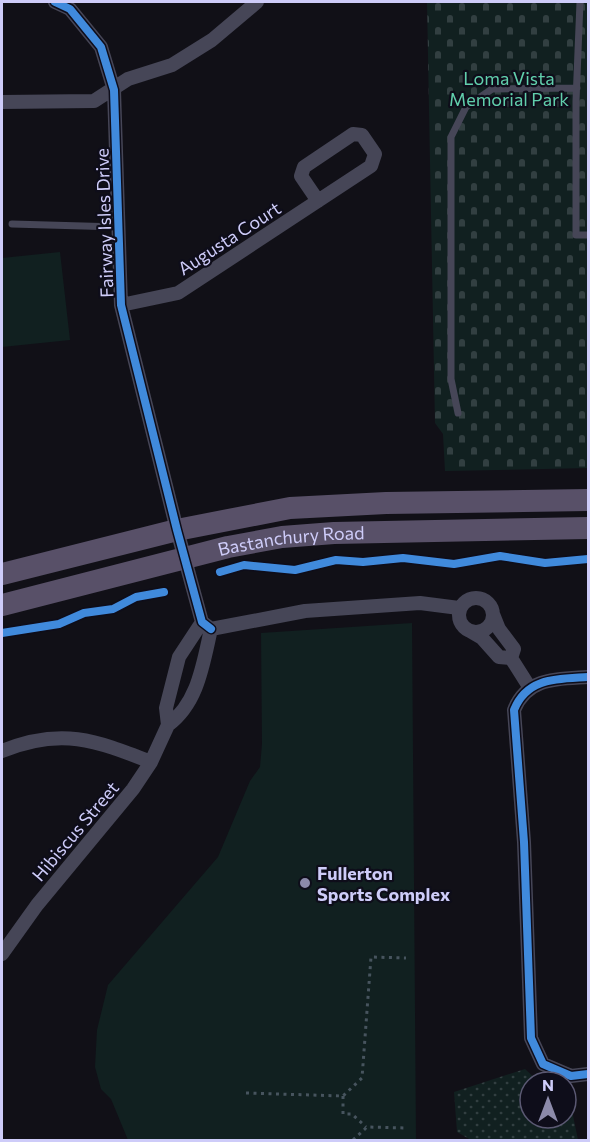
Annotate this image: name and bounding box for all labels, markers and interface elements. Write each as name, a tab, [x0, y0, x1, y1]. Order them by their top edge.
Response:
park label: Loma Vista Memorial Park	[449, 67, 569, 110]
street label: Fairway Isles Drive	[90, 148, 118, 298]
street label: Augusta Court	[173, 197, 285, 279]
street label: Bastanchury Road	[215, 521, 365, 560]
street label: Hibiscus Street	[27, 777, 123, 885]
place label: Fullerton Sports Complex	[317, 862, 450, 905]
marker: Fullerton Sports Complex	[298, 876, 312, 890]
north arrow	[518, 1070, 578, 1130]
text: N	[542, 1075, 554, 1094]

